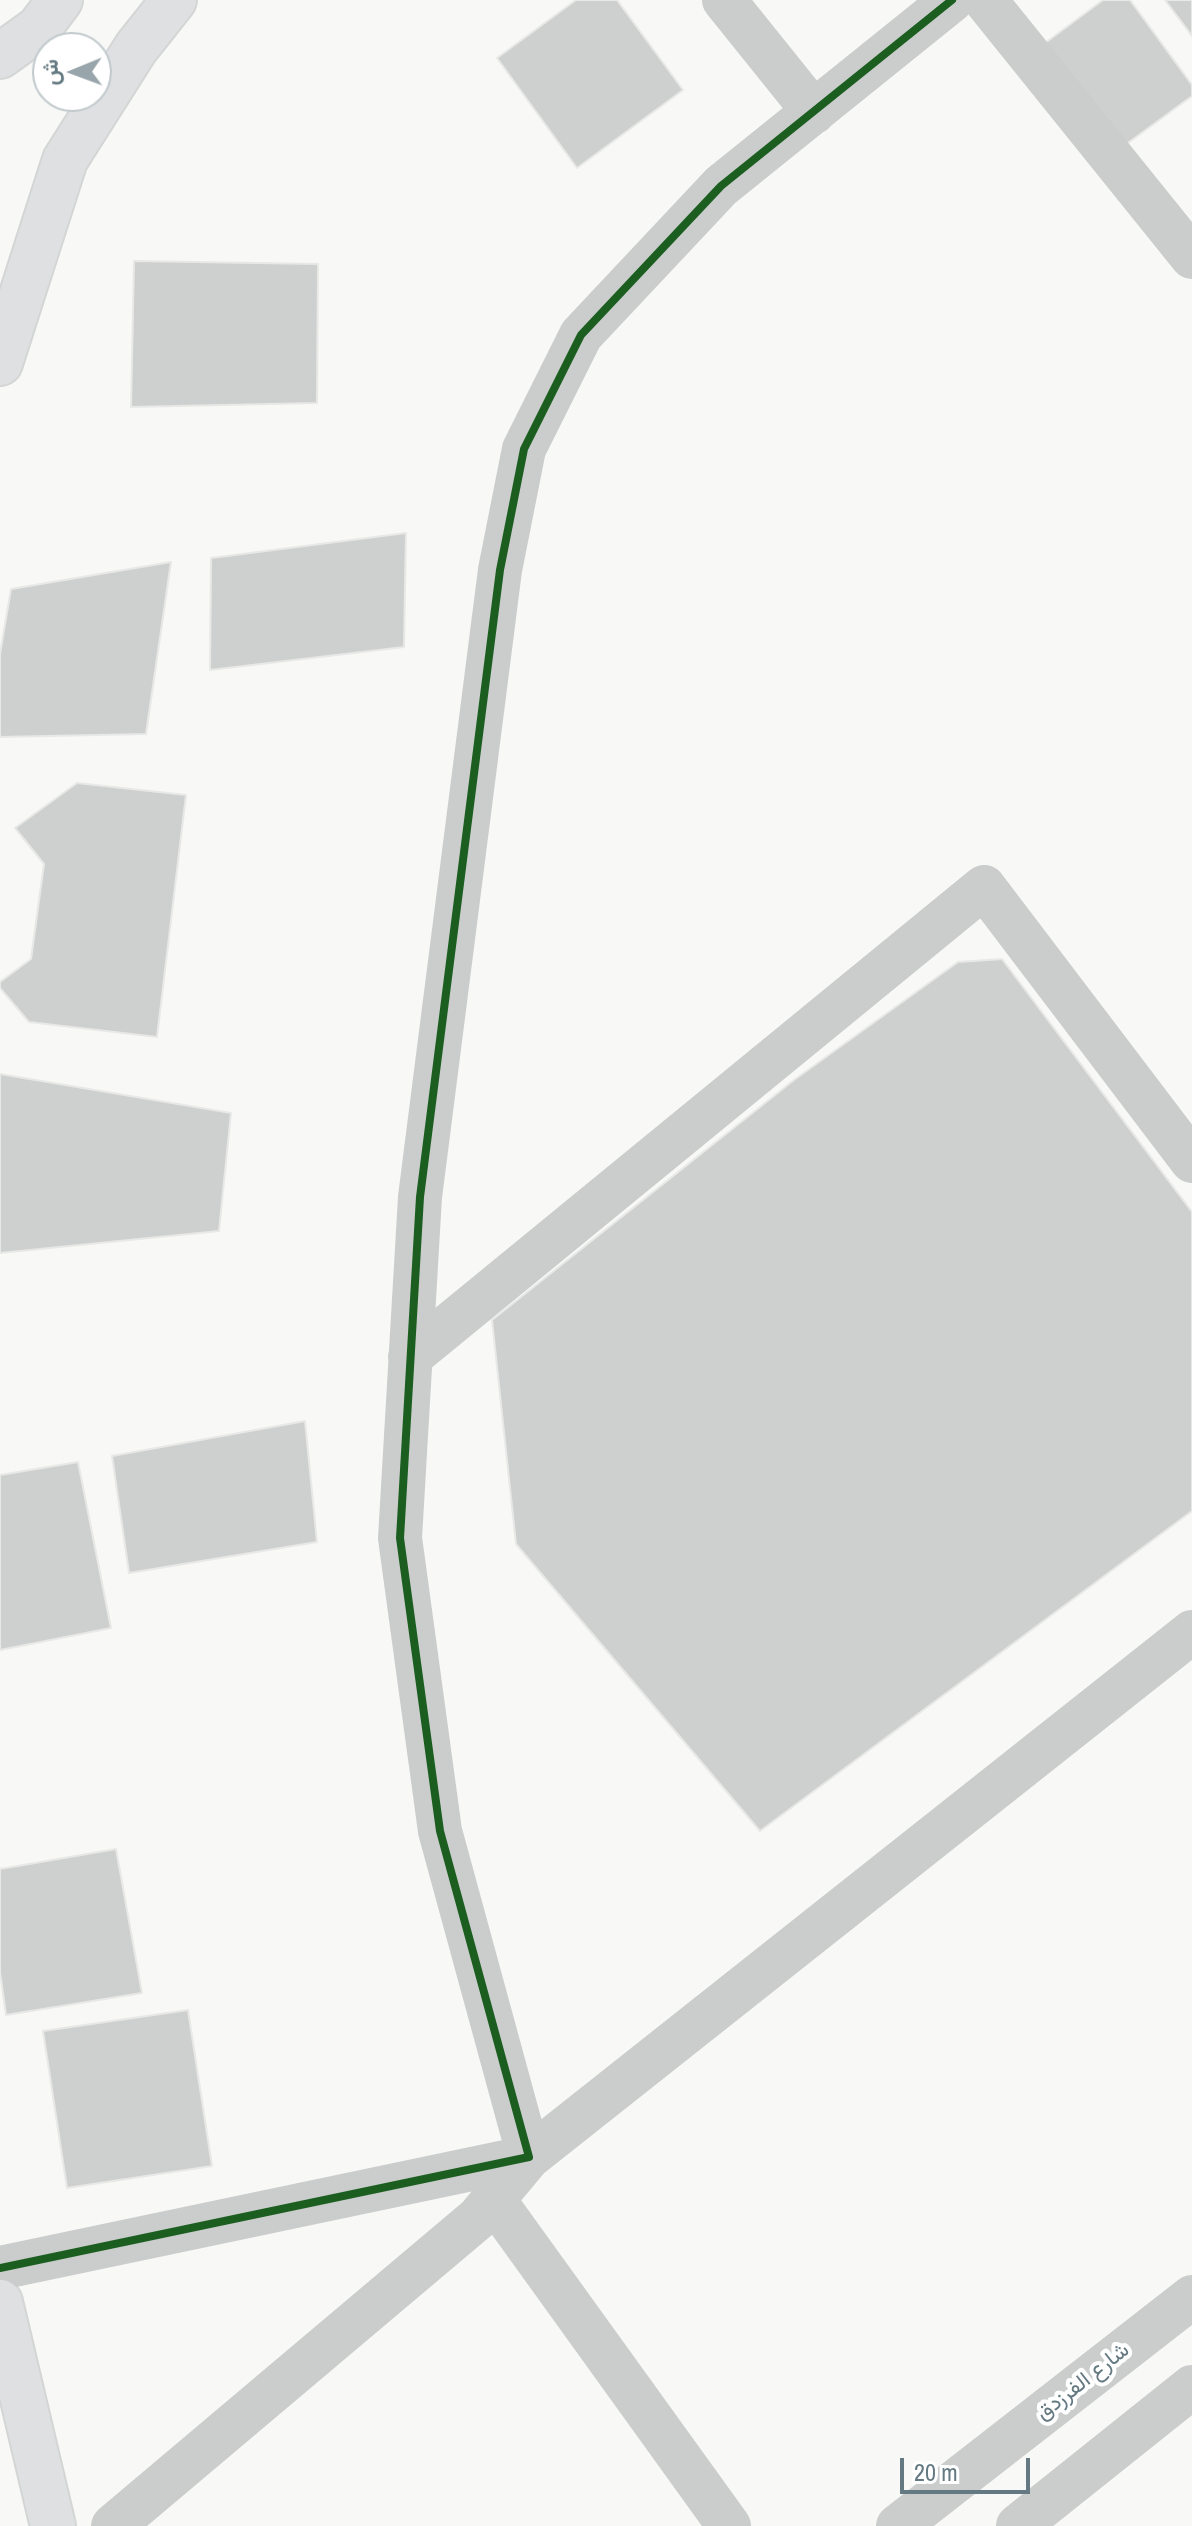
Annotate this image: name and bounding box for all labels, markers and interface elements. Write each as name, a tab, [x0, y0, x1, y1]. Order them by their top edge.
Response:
north arrow	[32, 32, 112, 112]
text: ش	[35, 59, 65, 86]
street label: شارع الفرزدق	[1031, 2337, 1135, 2427]
scale bar	[904, 2442, 1034, 2492]
text: 20 m	[914, 2456, 958, 2488]

